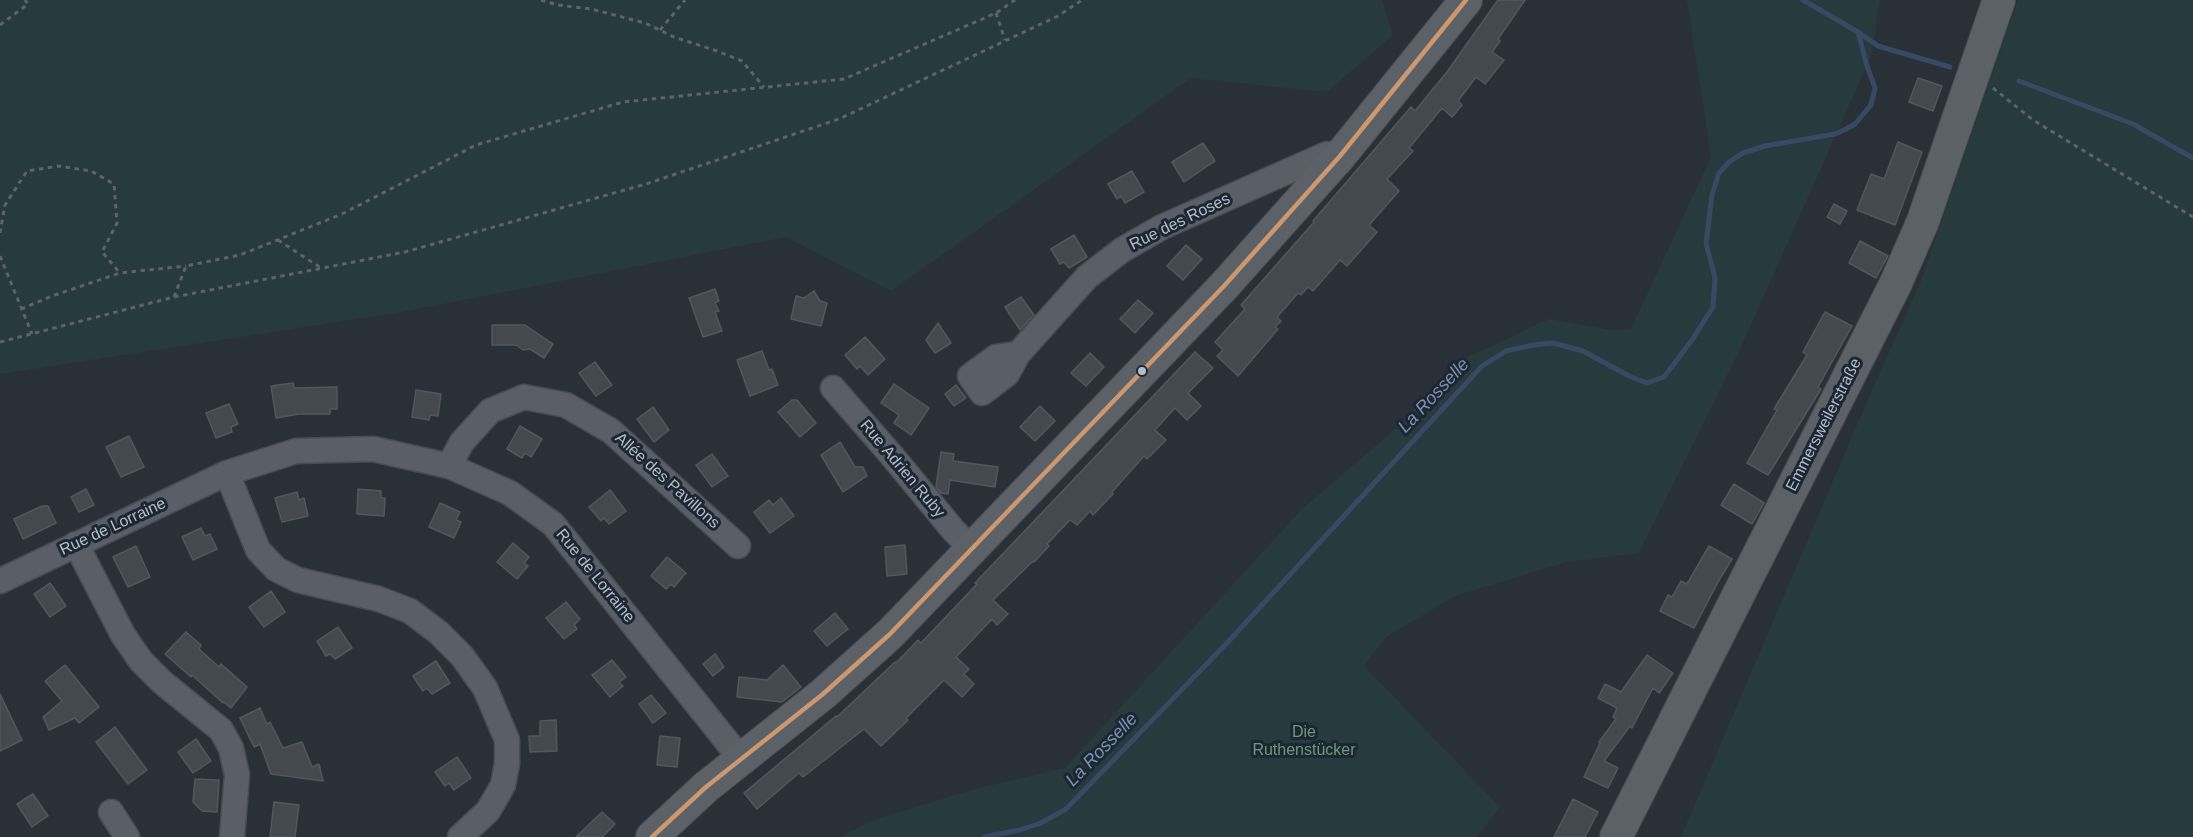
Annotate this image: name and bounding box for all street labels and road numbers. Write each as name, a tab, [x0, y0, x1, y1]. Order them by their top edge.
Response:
street label: Rue des Roses	[1127, 189, 1233, 255]
street label: Emmersweilerstraße	[1782, 355, 1866, 495]
street label: Rue Adrien Ruby	[855, 416, 949, 522]
street label: Allée des Pavillons	[611, 429, 723, 533]
street label: Rue de Lorraine	[57, 494, 169, 560]
street label: Rue de Lorraine	[551, 525, 639, 627]

